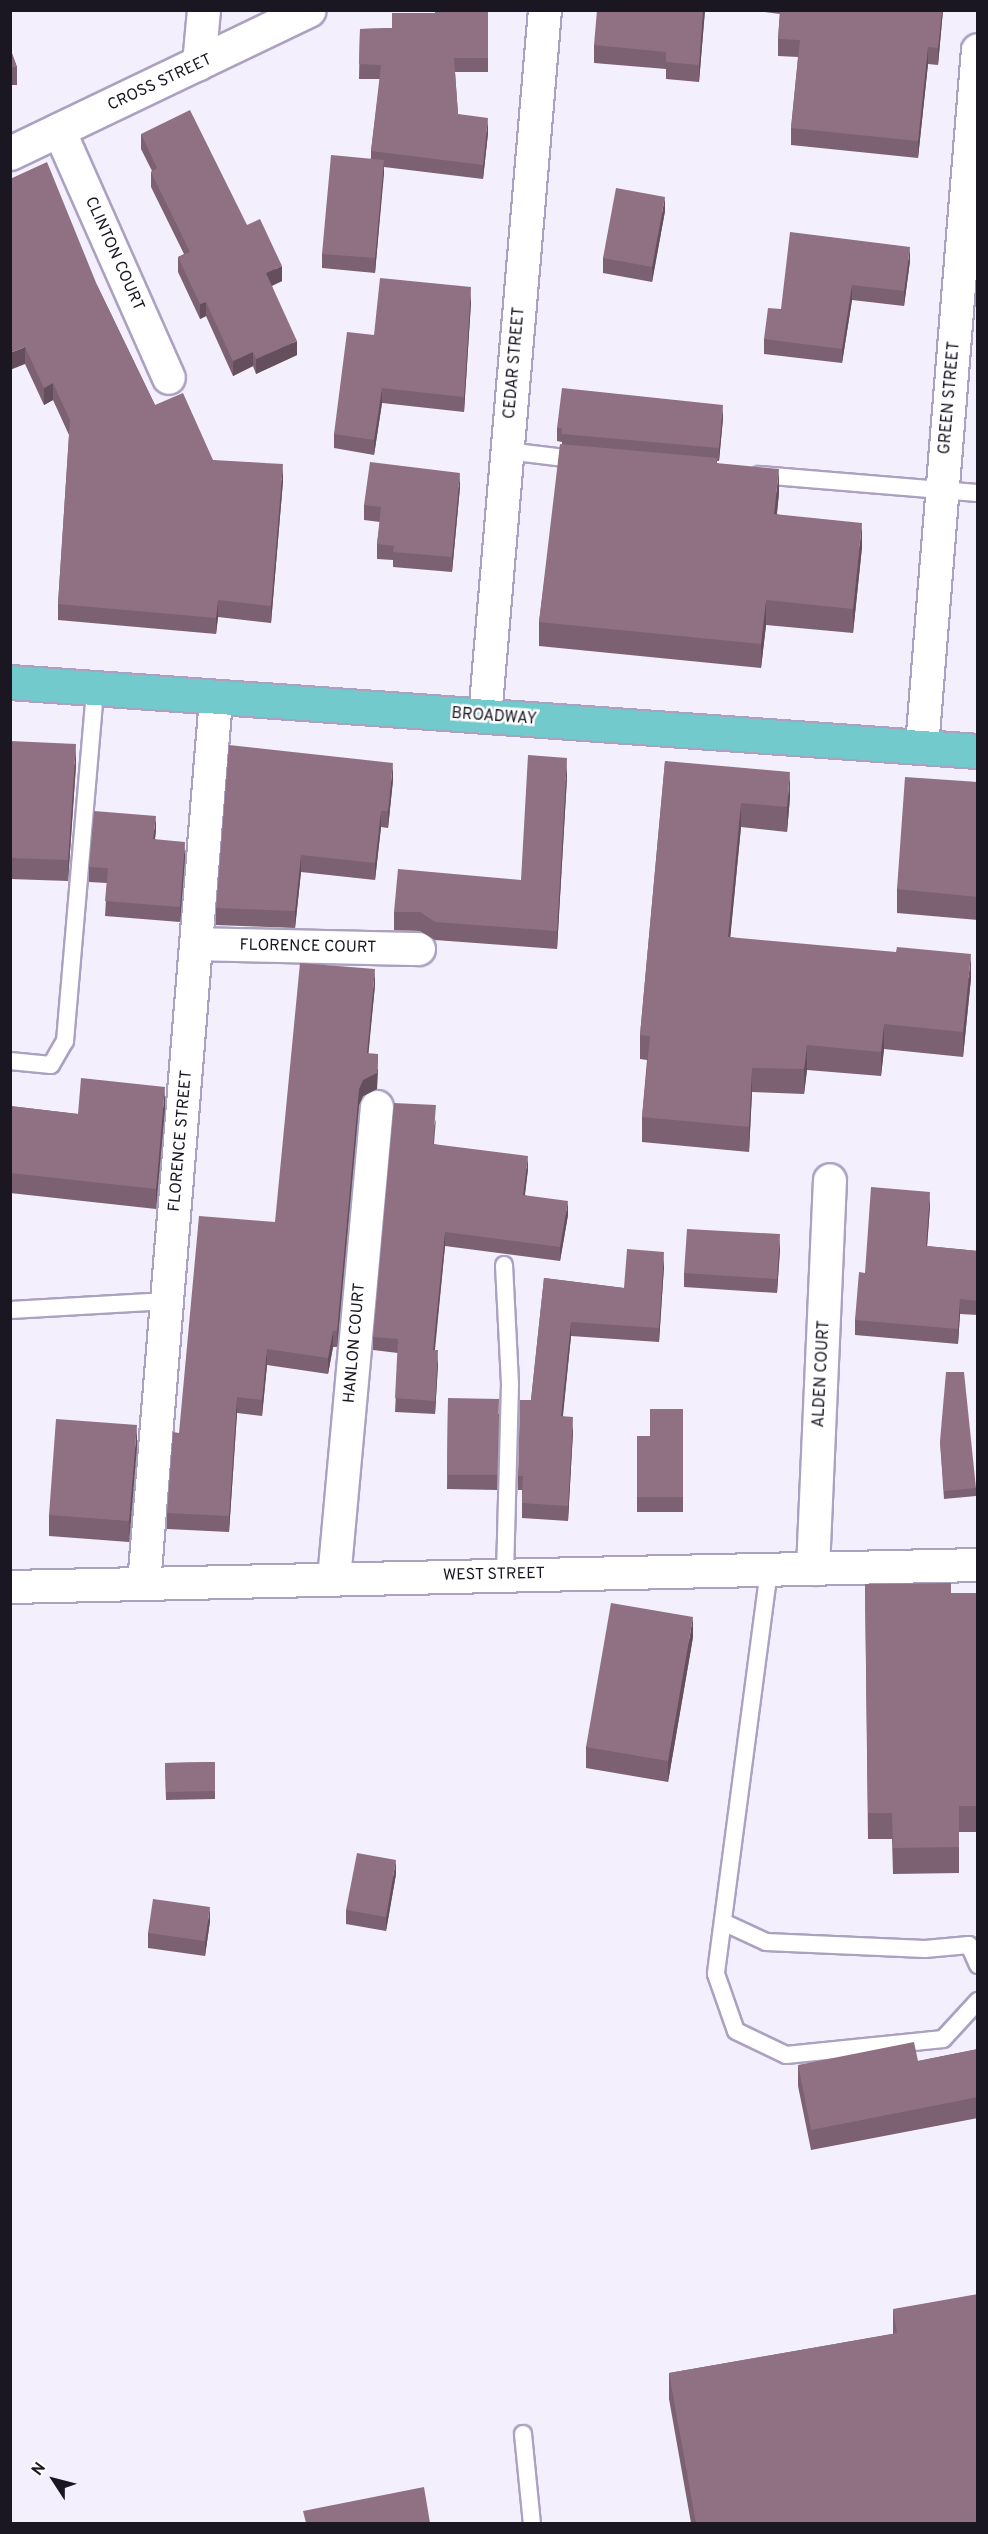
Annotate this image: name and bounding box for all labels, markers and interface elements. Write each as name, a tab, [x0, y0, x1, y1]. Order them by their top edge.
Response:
street label: CROSS STREET	[105, 50, 215, 116]
street label: CLINTON COURT	[80, 194, 148, 314]
street label: CEDAR STREET	[501, 306, 529, 420]
street label: GREEN STREET	[936, 341, 964, 455]
street label: BROADWAY	[451, 704, 537, 730]
street label: FLORENCE COURT	[239, 936, 377, 958]
street label: FLORENCE STREET	[165, 1069, 197, 1213]
street label: HANLON COURT	[340, 1282, 370, 1404]
street label: ALDEN COURT	[810, 1320, 834, 1428]
street label: WEST STREET	[443, 1565, 545, 1585]
north arrow	[24, 2450, 84, 2510]
text: N	[28, 2459, 51, 2480]

